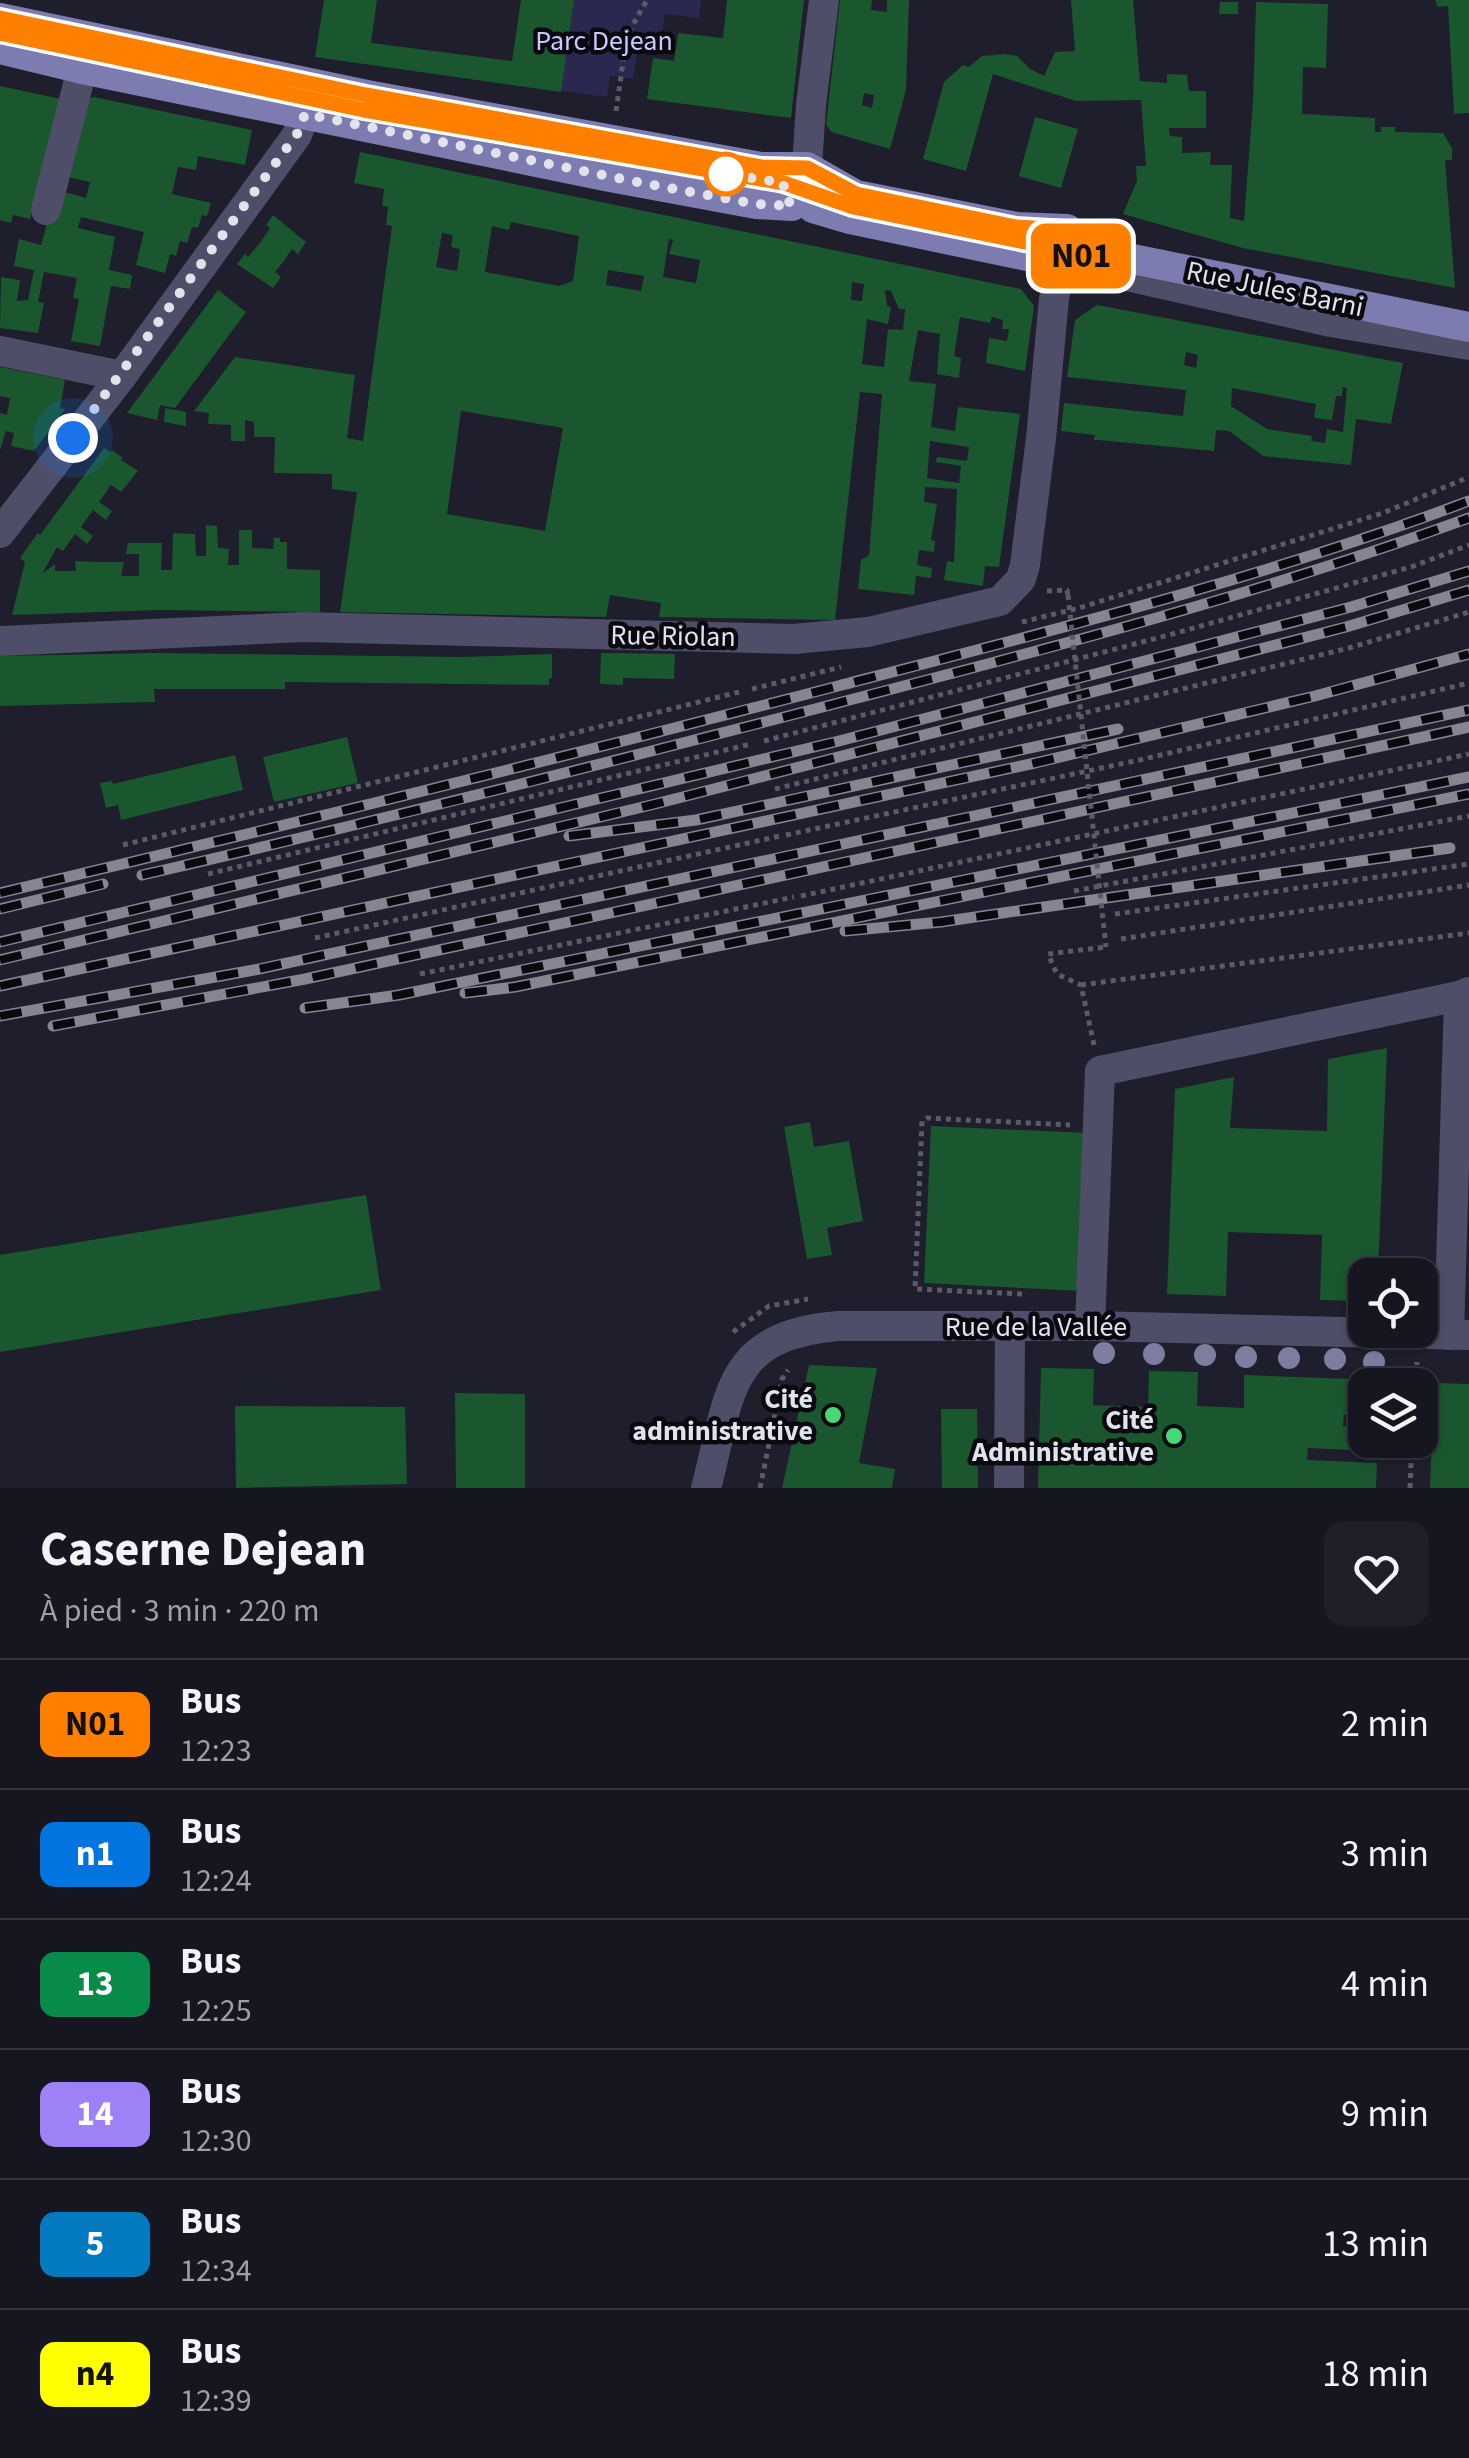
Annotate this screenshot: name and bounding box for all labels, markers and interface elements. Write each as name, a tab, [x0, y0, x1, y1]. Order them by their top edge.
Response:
park label: Parc Dejean	[535, 21, 673, 61]
unlabelled marker	[705, 153, 747, 195]
line badge: N01	[1024, 224, 1138, 288]
text: N01	[1051, 231, 1111, 281]
street label: Rue Jules Barni	[1183, 251, 1367, 327]
your location	[48, 413, 98, 463]
street label: Rue Riolan	[610, 615, 736, 657]
map controls	[1348, 1258, 1438, 1458]
button: locate	[1348, 1258, 1438, 1348]
street label: Rue de la Vallée	[945, 1307, 1127, 1347]
button: layers	[1348, 1368, 1438, 1458]
place label: Cité administrative	[632, 1379, 813, 1451]
place label: Cité Administrative	[971, 1400, 1154, 1472]
marker: Cité administrative	[822, 1404, 844, 1426]
marker: Cité Administrative	[1163, 1425, 1185, 1447]
text: Caserne Dejean	[40, 1516, 366, 1584]
button: heart	[1324, 1521, 1429, 1626]
text: À pied · 3 min · 220 m	[40, 1588, 319, 1634]
text: Bus	[180, 1674, 241, 1728]
text: 2 min	[1341, 1697, 1429, 1751]
text: N01	[65, 1699, 125, 1749]
text: 12:23	[180, 1728, 252, 1774]
text: Bus	[180, 1804, 241, 1858]
text: 3 min	[1341, 1827, 1429, 1881]
text: n1	[76, 1829, 114, 1879]
text: 12:24	[180, 1858, 252, 1904]
text: Bus	[180, 1934, 241, 1988]
text: 4 min	[1341, 1957, 1429, 2011]
text: 13	[77, 1959, 113, 2009]
text: 12:25	[180, 1988, 252, 2034]
text: Bus	[180, 2064, 241, 2118]
text: 9 min	[1341, 2087, 1429, 2141]
text: 14	[77, 2089, 113, 2139]
text: 12:30	[180, 2118, 252, 2164]
text: Bus	[180, 2194, 241, 2248]
text: 13 min	[1322, 2217, 1429, 2271]
text: 5	[86, 2219, 104, 2269]
text: 12:34	[180, 2248, 252, 2294]
text: Bus	[180, 2324, 241, 2378]
text: 18 min	[1322, 2347, 1429, 2401]
text: n4	[76, 2349, 114, 2399]
text: 12:39	[180, 2378, 252, 2424]

